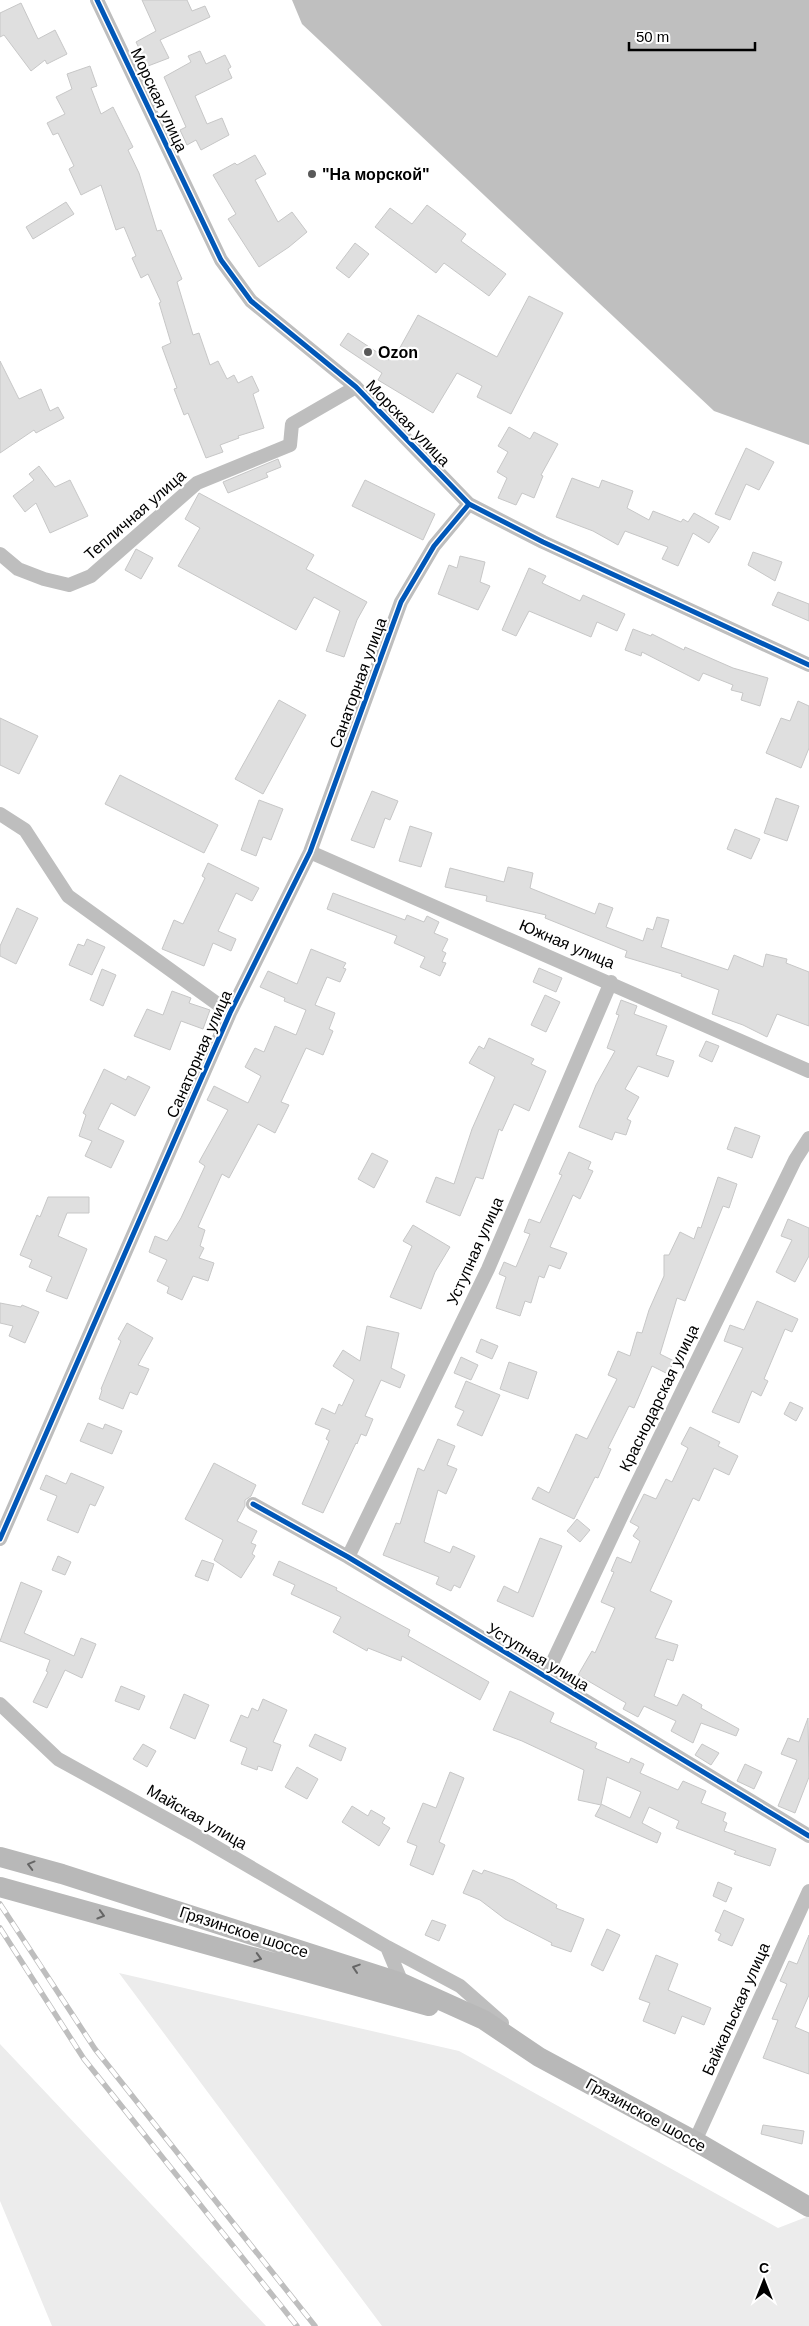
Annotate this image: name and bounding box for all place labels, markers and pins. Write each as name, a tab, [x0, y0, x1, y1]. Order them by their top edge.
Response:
place label: "На морской"	[322, 166, 430, 183]
marker: "На морской"	[306, 168, 318, 180]
place label: Ozon	[378, 344, 418, 361]
marker: Ozon	[362, 346, 374, 358]

